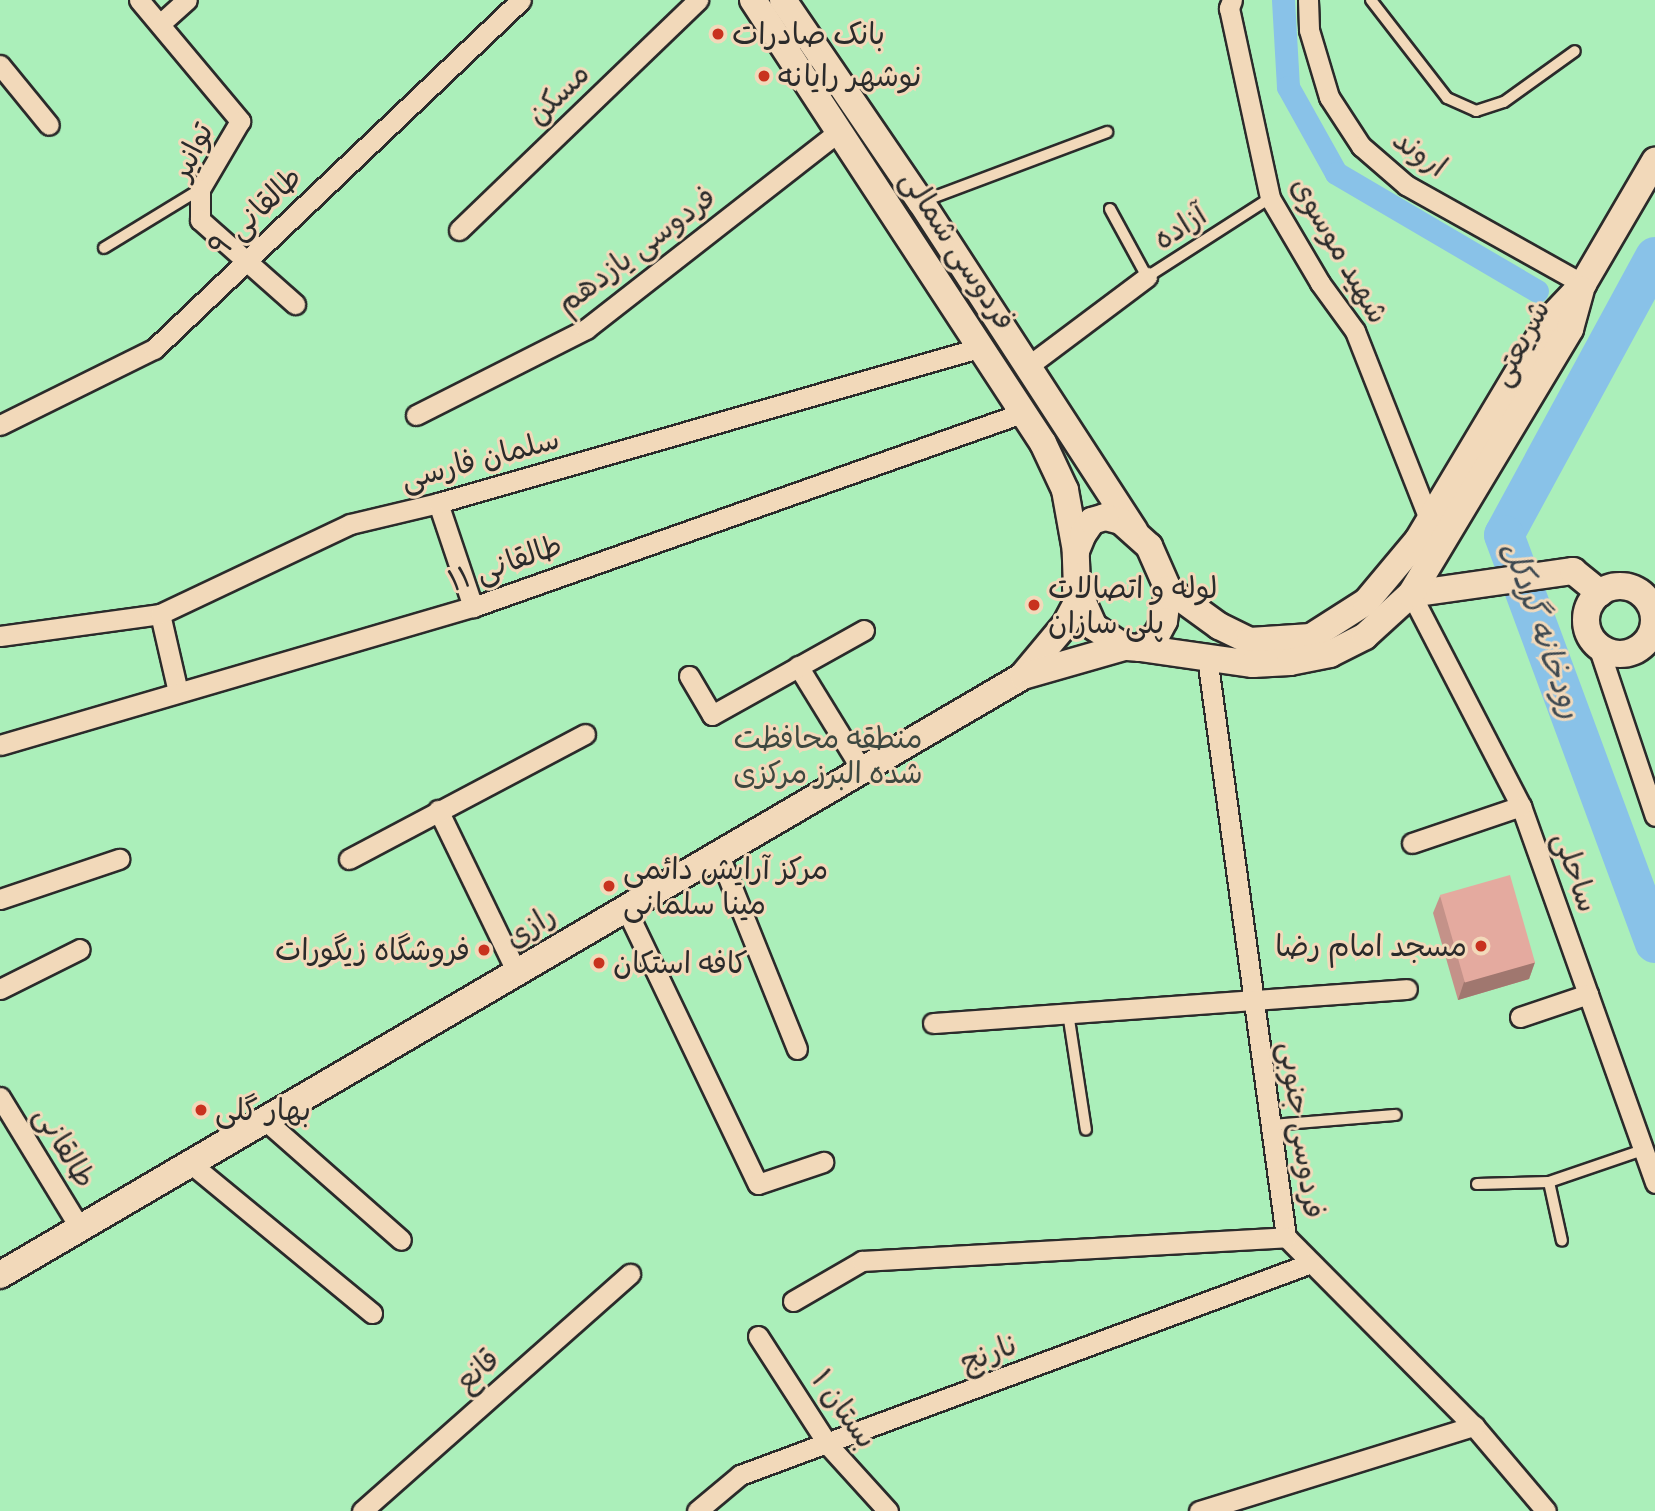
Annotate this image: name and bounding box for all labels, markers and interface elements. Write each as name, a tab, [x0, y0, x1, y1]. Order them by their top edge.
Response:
place label: بانک صادرات	[732, 16, 885, 52]
marker: بانک صادرات	[710, 26, 726, 42]
street label: مسکن	[519, 56, 597, 132]
place label: نوشهر رایانه	[778, 58, 921, 94]
marker: نوشهر رایانه	[756, 68, 772, 84]
street label: توانیر	[163, 117, 221, 185]
street label: اروند	[1386, 121, 1454, 185]
street label: طالقانی ۹	[201, 159, 309, 265]
street label: فردوسی شمالی	[893, 163, 1023, 337]
street label: شهید موسوی	[1284, 170, 1396, 330]
street label: فردوسی یازدهم	[550, 179, 722, 321]
street label: آزاده	[1147, 197, 1213, 257]
street label: شریعتی	[1482, 294, 1558, 392]
street label: سلمان فارسی	[397, 421, 563, 497]
street label: طالقانی ۱۱	[443, 527, 567, 599]
water label: رودخانه گردکل	[1494, 537, 1590, 723]
place label: لوله و اتصالات پلی سازان	[1048, 570, 1218, 640]
marker: لوله و اتصالات پلی سازان	[1026, 597, 1042, 613]
park label: منطقه محافظت شده البرز مرکزی	[733, 720, 923, 790]
street label: ساحلی	[1546, 827, 1606, 917]
place label: مرکز آرایش دائمی مینا سلمانی	[623, 851, 828, 922]
marker: مرکز آرایش دائمی مینا سلمانی	[601, 878, 617, 894]
street label: رازی	[498, 897, 562, 955]
place label: مسجد امام رضا	[1275, 928, 1467, 964]
place label: فروشگاه زیگورات	[275, 932, 470, 968]
marker: مسجد امام رضا	[1473, 938, 1489, 954]
marker: فروشگاه زیگورات	[476, 942, 492, 958]
place label: کافه استکان	[613, 945, 748, 981]
marker: کافه استکان	[591, 955, 607, 971]
street label: فردوسی جنوبی	[1272, 1039, 1332, 1221]
place label: بهار گلی	[215, 1092, 311, 1128]
street label: طالقانی	[27, 1100, 103, 1194]
marker: بهار گلی	[193, 1102, 209, 1118]
street label: نارنج	[955, 1326, 1023, 1380]
street label: قانع	[447, 1341, 507, 1399]
street label: بستان ۱	[803, 1363, 885, 1455]

